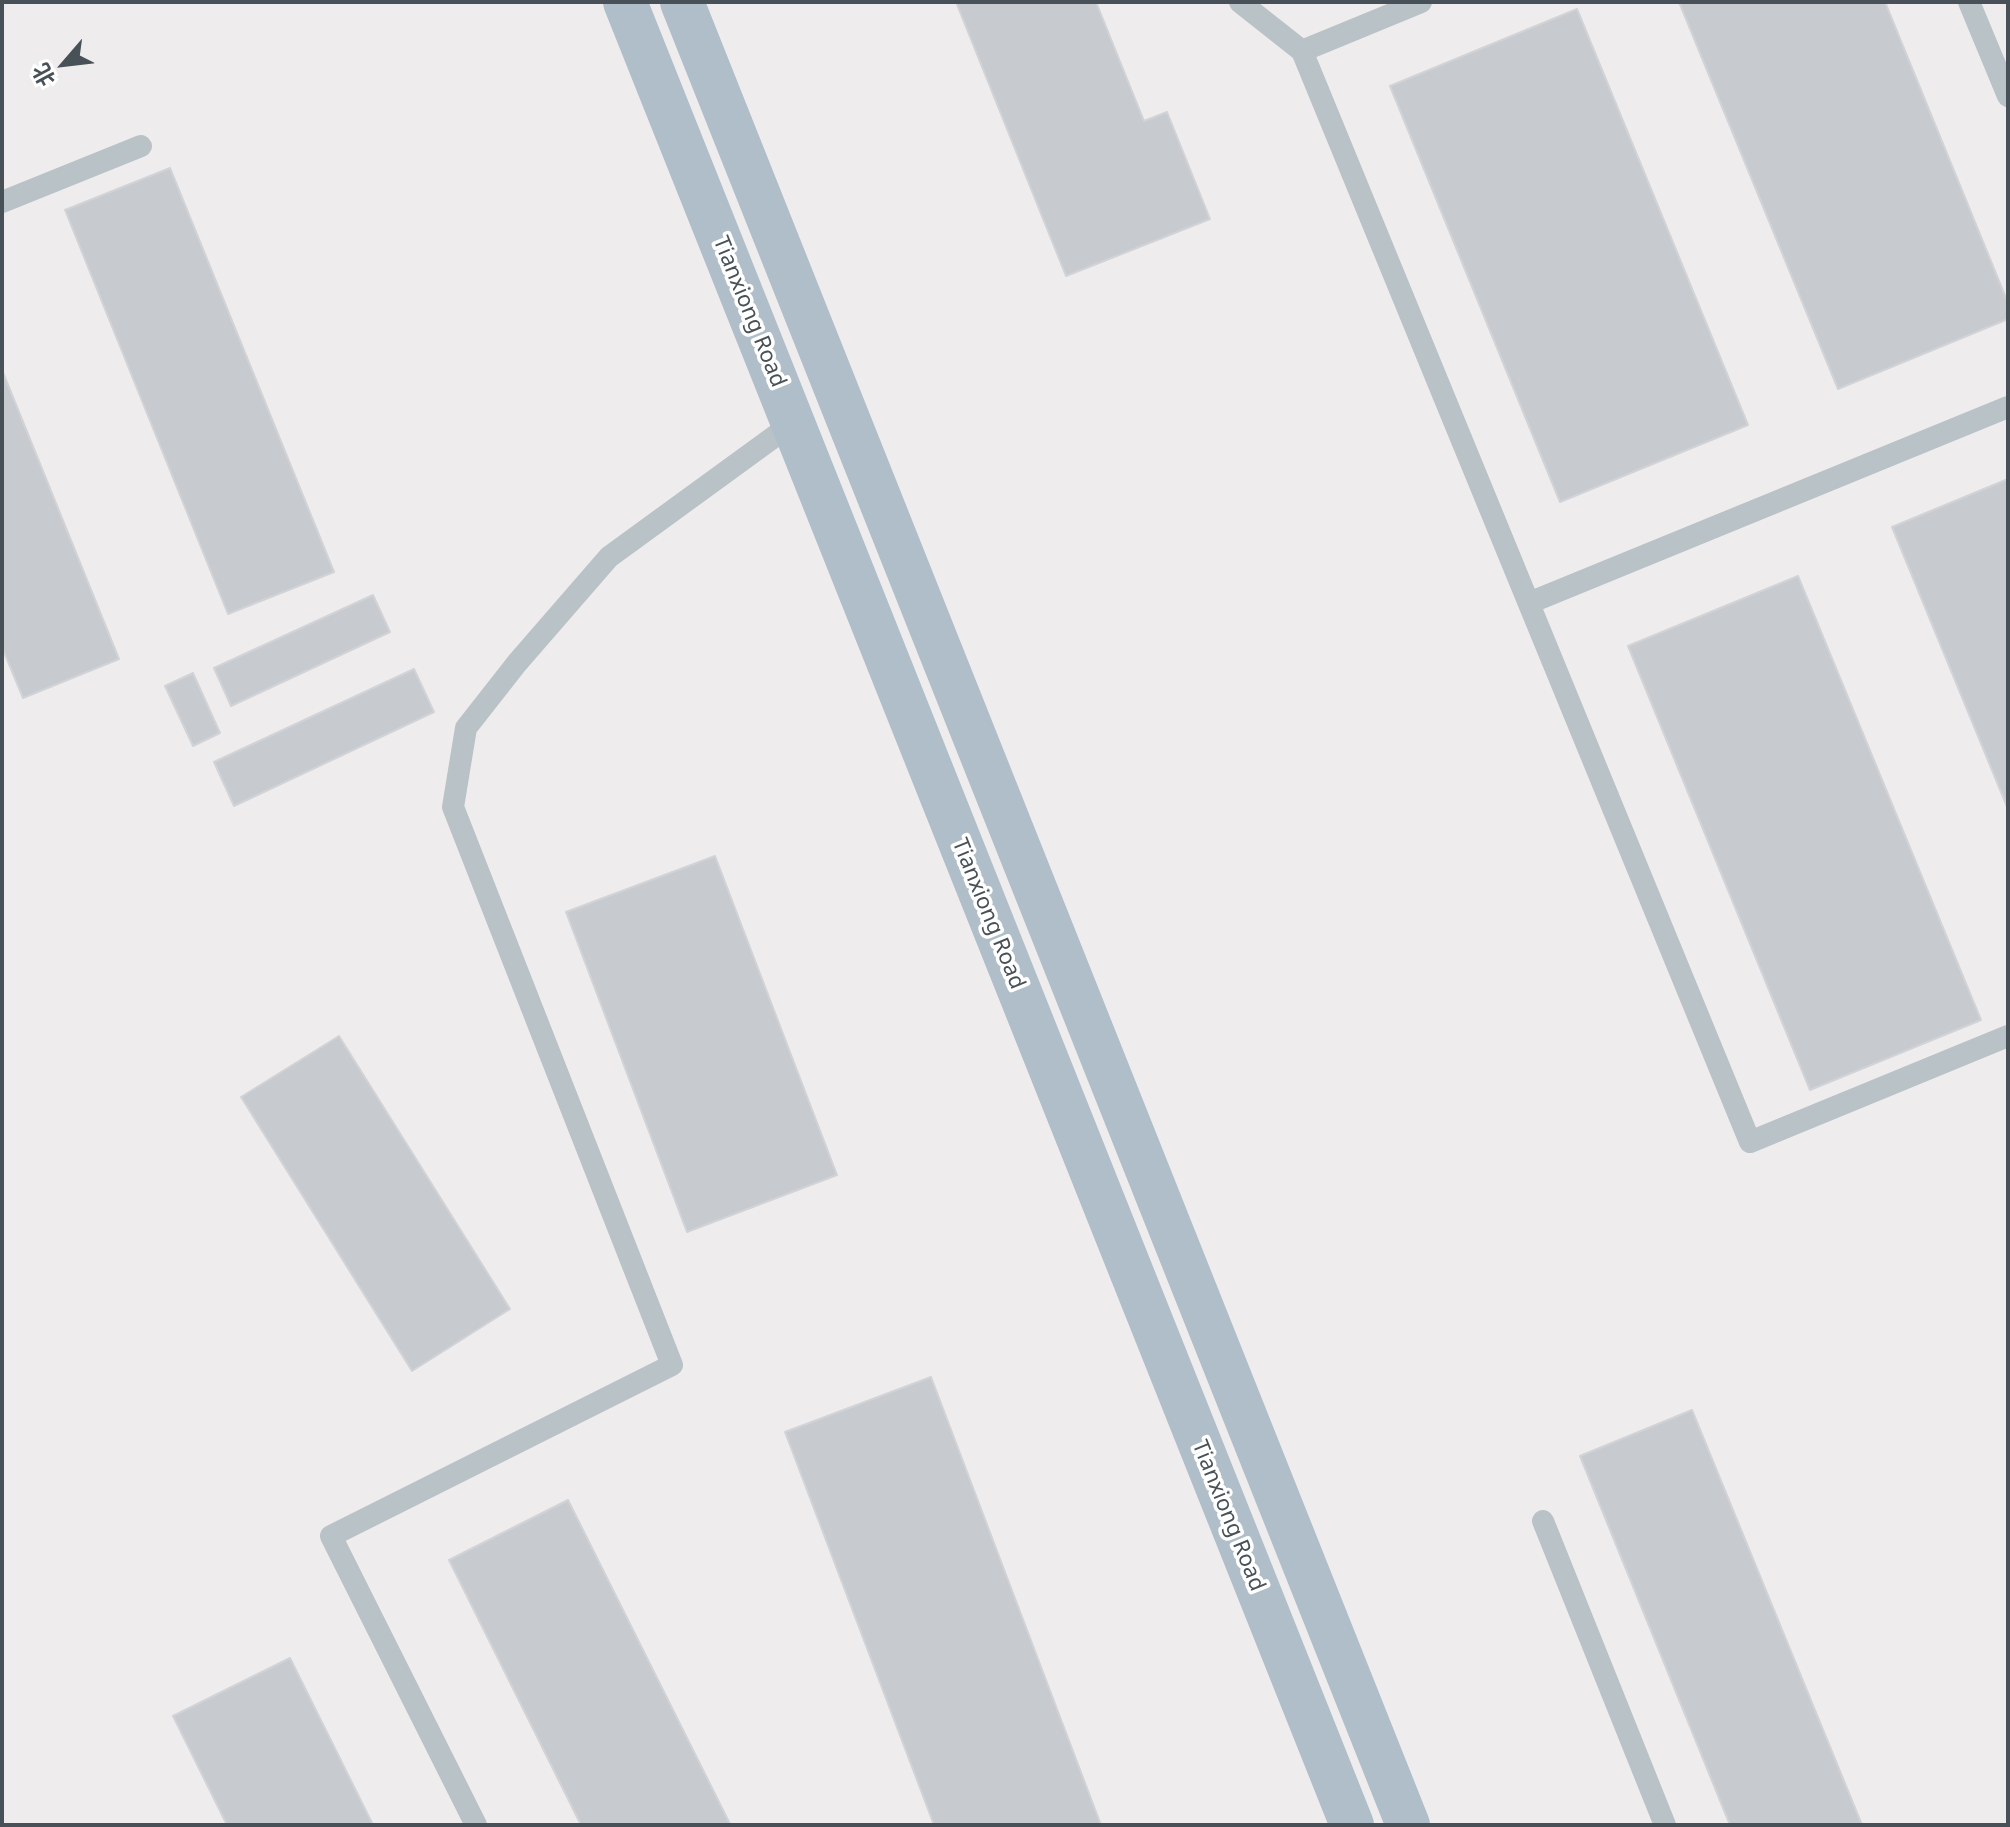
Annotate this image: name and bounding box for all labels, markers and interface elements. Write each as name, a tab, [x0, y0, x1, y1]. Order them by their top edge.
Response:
north arrow	[24, 24, 104, 104]
text: 北	[24, 59, 61, 92]
street label: Tianxiong Road	[707, 233, 791, 391]
street label: Tianxiong Road	[946, 835, 1030, 993]
street label: Tianxiong Road	[1186, 1437, 1270, 1595]

